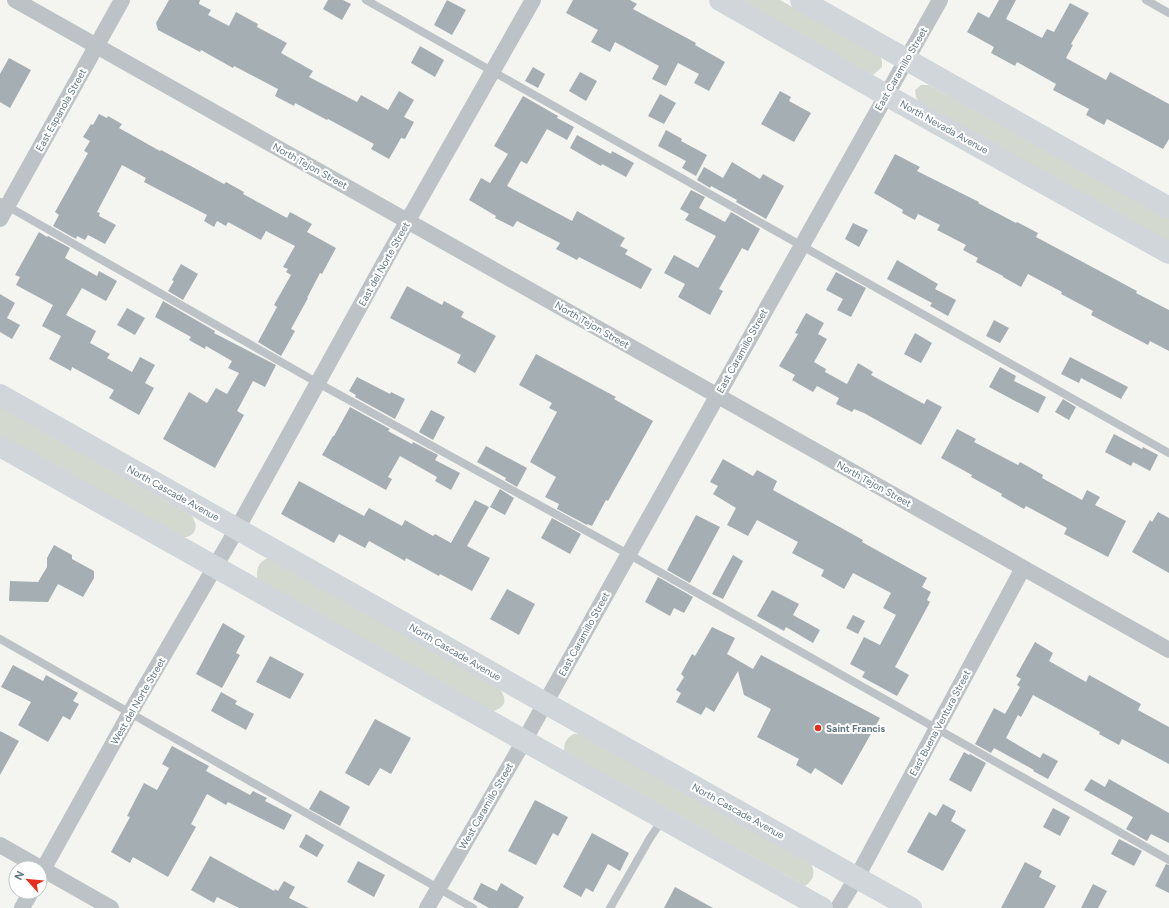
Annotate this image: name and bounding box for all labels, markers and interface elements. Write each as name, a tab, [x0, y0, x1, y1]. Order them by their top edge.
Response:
street label: East Caramillo Street	[872, 25, 930, 113]
street label: East Espanola Street	[33, 66, 89, 154]
street label: North Nevada Avenue	[897, 97, 991, 157]
street label: North Tejon Street	[270, 140, 350, 192]
street label: East del Norte Street	[355, 219, 413, 308]
street label: North Tejon Street	[553, 298, 632, 352]
street label: East Caramillo Street	[713, 306, 771, 395]
street label: North Tejon Street	[834, 458, 914, 510]
street label: North Cascade Avenue	[124, 462, 222, 524]
street label: East Caramillo Street	[555, 589, 613, 678]
street label: North Cascade Avenue	[407, 620, 504, 684]
street label: West del Norte Street	[108, 655, 168, 747]
street label: East Buena Ventura Street	[907, 668, 974, 778]
place label: Saint Francis	[826, 722, 885, 735]
marker: Saint Francis	[813, 723, 823, 733]
street label: West Caramillo Street	[456, 760, 516, 852]
street label: North Cascade Avenue	[689, 780, 787, 842]
north arrow	[8, 860, 48, 900]
text: N	[12, 869, 27, 882]

